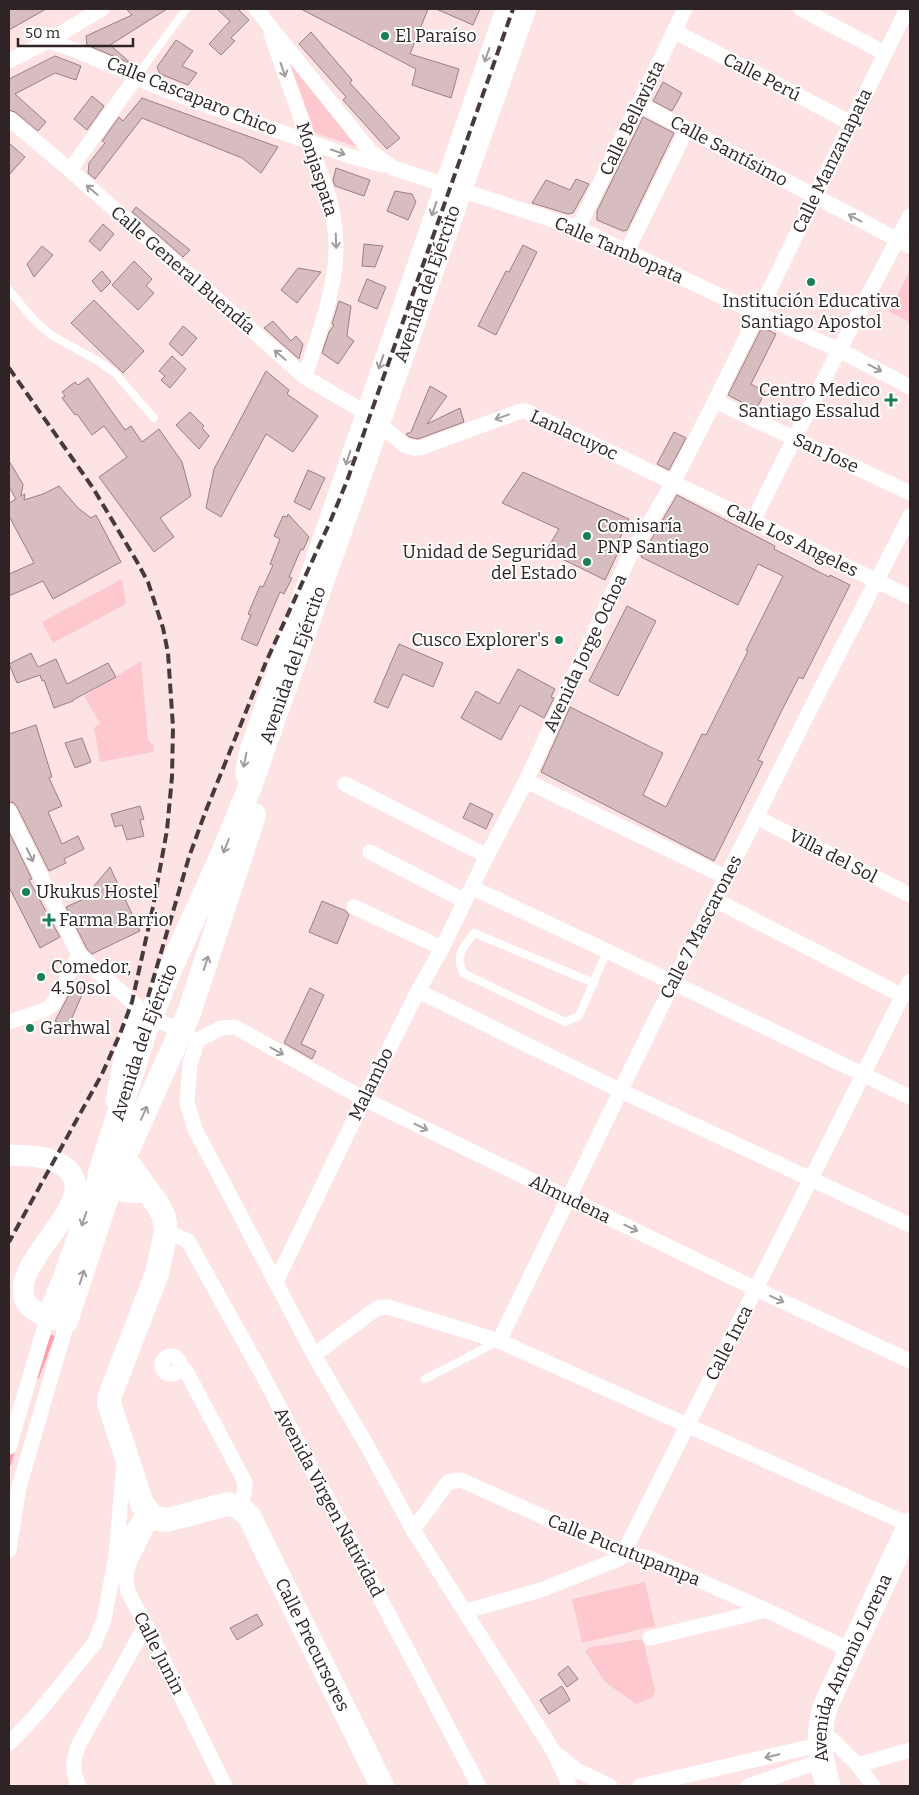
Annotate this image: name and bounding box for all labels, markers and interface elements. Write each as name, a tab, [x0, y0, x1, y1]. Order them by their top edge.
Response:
scale bar	[18, 15, 132, 47]
text: 50 m	[25, 24, 61, 42]
place label: El Paraíso	[395, 25, 477, 47]
marker: El Paraíso	[379, 30, 391, 42]
one-way arrow	[482, 47, 491, 62]
street label: Calle Perú	[719, 48, 805, 106]
street label: Calle Cascaparo Chico	[103, 52, 281, 140]
street label: Calle Bellavista	[595, 57, 669, 179]
one-way arrow	[279, 61, 288, 77]
street label: Calle Manzanapata	[787, 85, 877, 237]
street label: Calle Santísimo	[666, 111, 792, 191]
street label: Monjaspata	[291, 119, 343, 219]
one-way arrow	[330, 148, 345, 157]
one-way arrow	[86, 185, 99, 196]
one-way arrow	[429, 200, 439, 216]
street label: Calle General Buendía	[106, 201, 260, 339]
street label: Avenida del Ejército	[389, 202, 465, 365]
street label: Calle Tambopata	[551, 212, 687, 288]
one-way arrow	[848, 213, 863, 223]
one-way arrow	[331, 232, 341, 248]
marker: Institución Educativa Santiago Apostol	[805, 276, 817, 288]
place label: Institución Educativa Santiago Apostol	[722, 290, 900, 333]
one-way arrow	[273, 349, 286, 360]
one-way arrow	[376, 354, 385, 369]
one-way arrow	[867, 363, 882, 373]
place label: Centro Medico Santiago Essalud	[738, 379, 880, 422]
marker: Centro Medico Santiago Essalud	[884, 393, 898, 407]
street label: Lanlacuyoc	[527, 405, 621, 465]
one-way arrow	[495, 414, 510, 423]
street label: San Jose	[790, 428, 862, 478]
one-way arrow	[343, 449, 352, 465]
street label: Calle Los Angeles	[722, 498, 862, 582]
place label: Comisaría PNP Santiago	[597, 515, 709, 558]
marker: Comisaría PNP Santiago	[581, 530, 593, 542]
place label: Unidad de Seguridad del Estado	[402, 541, 577, 584]
marker: Unidad de Seguridad del Estado	[581, 556, 593, 568]
street label: Avenida Jorge Ochoa	[539, 570, 631, 736]
street label: Avenida del Ejército	[255, 583, 331, 746]
place label: Cusco Explorer's	[411, 629, 549, 651]
marker: Cusco Explorer's	[553, 634, 565, 646]
one-way arrow	[240, 752, 249, 768]
street label: Villa del Sol	[785, 824, 881, 888]
one-way arrow	[221, 838, 230, 853]
one-way arrow	[26, 847, 35, 862]
street label: Calle 7 Mascarones	[655, 852, 747, 1002]
place label: Ukukus Hostel	[36, 881, 158, 903]
marker: Ukukus Hostel	[20, 886, 32, 898]
place label: Farma Barrio	[59, 909, 169, 931]
marker: Farma Barrio	[43, 914, 55, 926]
place label: Comedor, 4.50sol	[51, 956, 131, 999]
one-way arrow	[201, 956, 211, 972]
street label: Avenida del Ejército	[106, 960, 182, 1123]
marker: Comedor, 4.50sol	[35, 971, 47, 983]
place label: Garhwal	[40, 1017, 110, 1039]
marker: Garhwal	[24, 1022, 36, 1034]
street label: Malambo	[344, 1044, 398, 1124]
one-way arrow	[270, 1046, 285, 1056]
one-way arrow	[139, 1106, 149, 1121]
one-way arrow	[413, 1122, 428, 1132]
street label: Almudena	[526, 1170, 614, 1228]
one-way arrow	[79, 1210, 88, 1226]
one-way arrow	[623, 1224, 638, 1233]
one-way arrow	[77, 1269, 87, 1285]
one-way arrow	[769, 1294, 784, 1304]
street label: Calle Inca	[701, 1302, 757, 1384]
street label: Avenida Virgen Natividad	[270, 1403, 389, 1601]
street label: Calle Pucutupampa	[544, 1509, 704, 1591]
street label: Avenida Antonio Lorena	[809, 1570, 897, 1764]
street label: Calle Precursores	[270, 1575, 354, 1715]
street label: Calle Junin	[129, 1608, 189, 1699]
one-way arrow	[764, 1752, 780, 1761]

